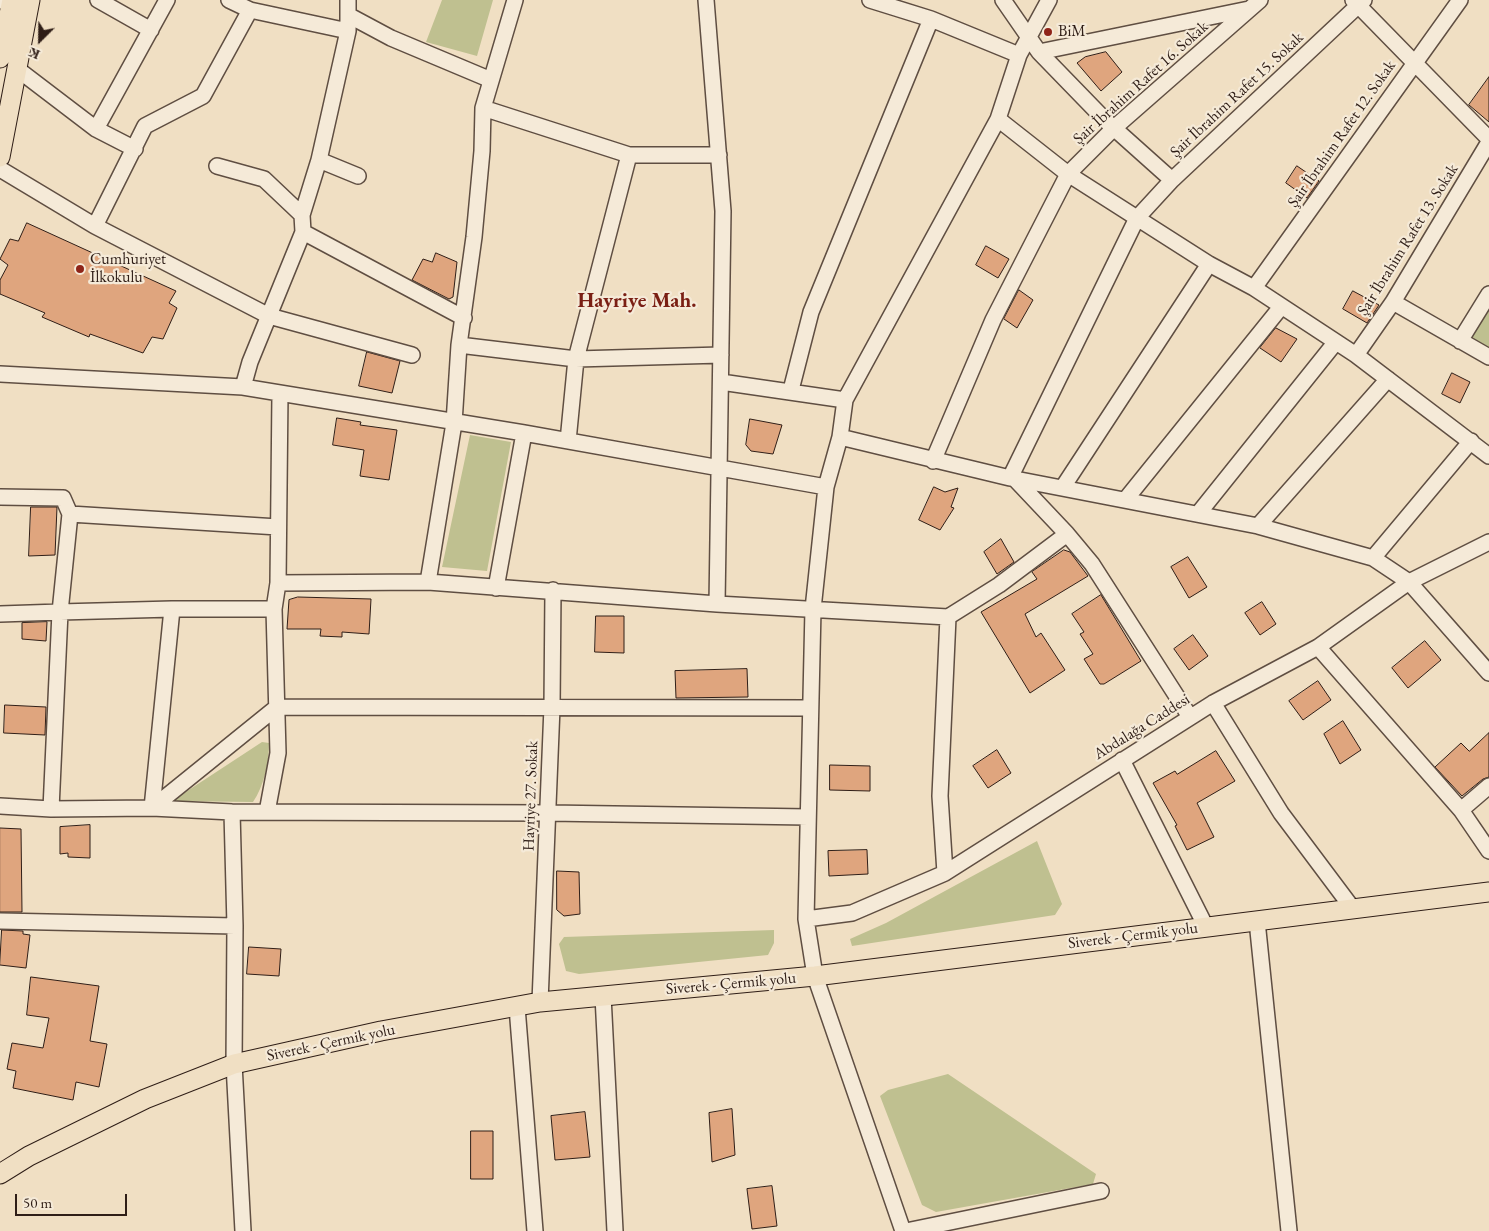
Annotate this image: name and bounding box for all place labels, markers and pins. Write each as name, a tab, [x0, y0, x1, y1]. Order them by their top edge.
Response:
place label: BiM	[1058, 22, 1086, 42]
marker: BiM	[1042, 26, 1054, 38]
place label: Cumhuriyet İlkokulu	[90, 250, 166, 288]
marker: Cumhuriyet İlkokulu	[74, 263, 86, 275]

